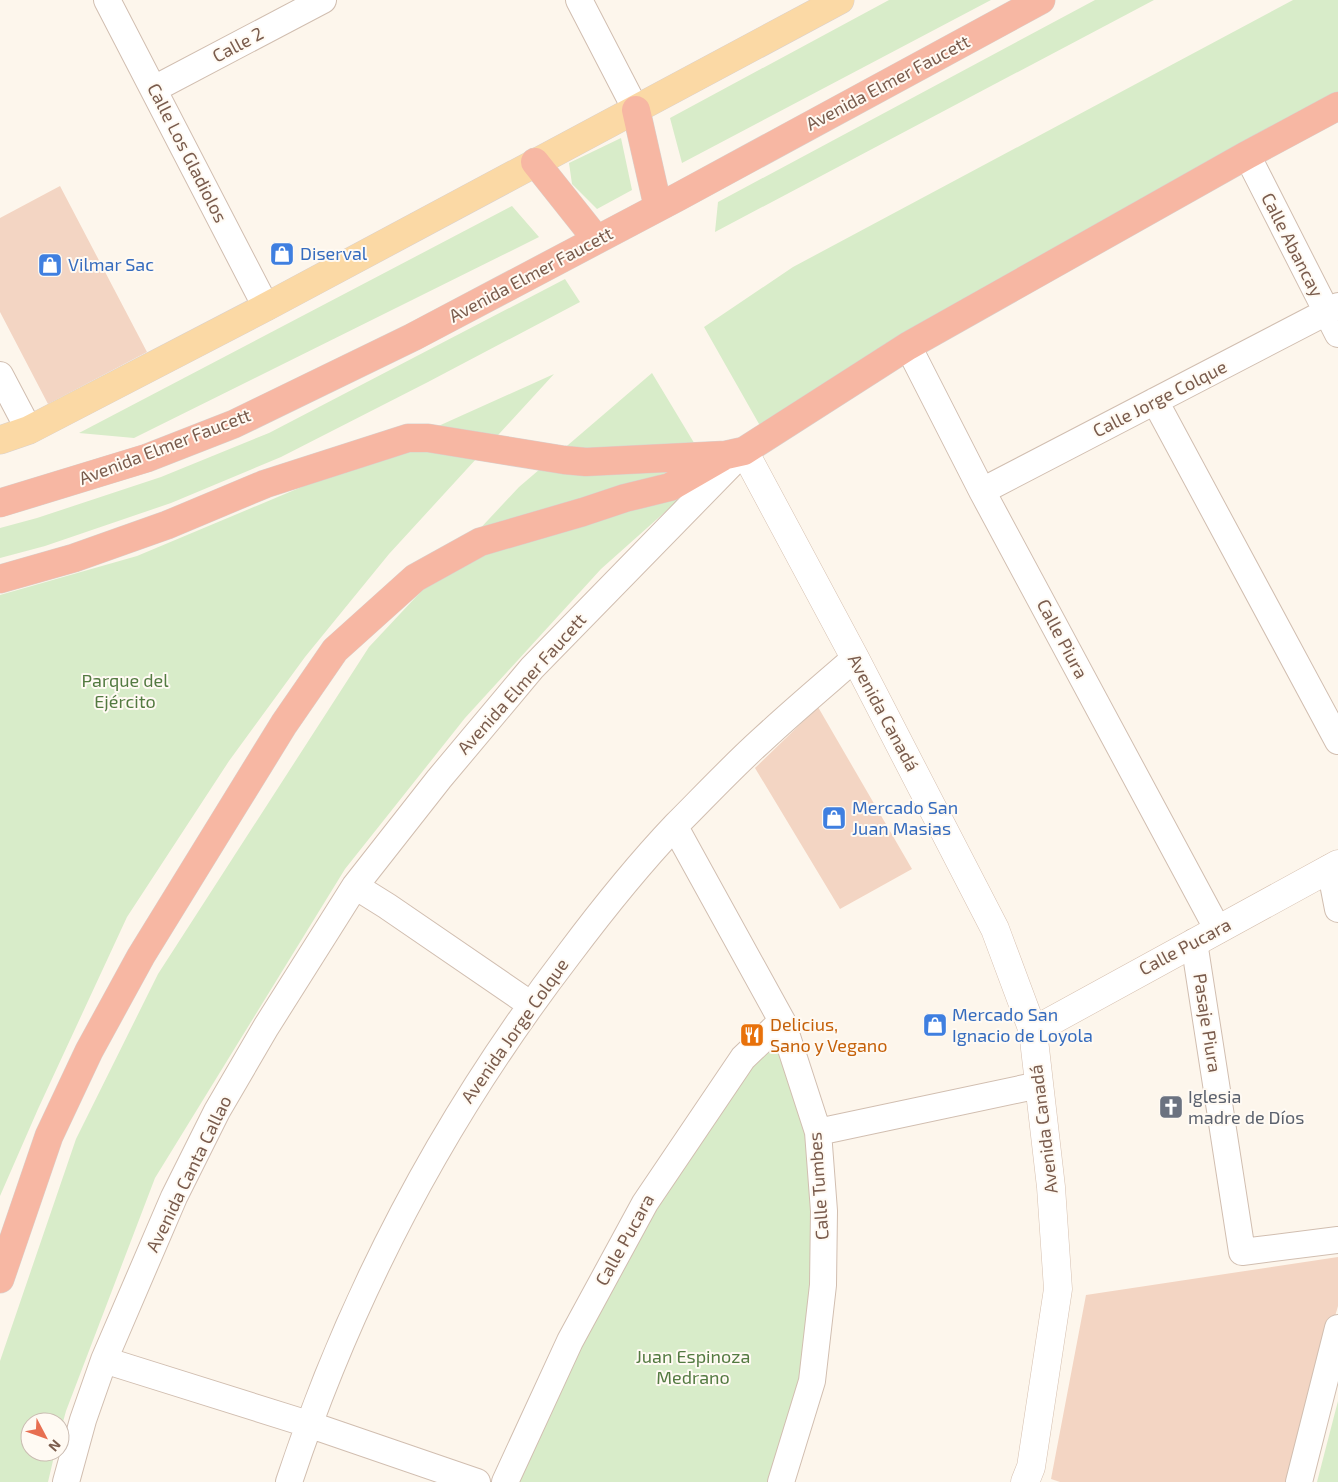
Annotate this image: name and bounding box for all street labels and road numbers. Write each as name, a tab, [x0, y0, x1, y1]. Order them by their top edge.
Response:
street label: Calle 2	[208, 22, 267, 67]
street label: Avenida Elmer Faucett	[802, 30, 973, 135]
street label: Calle Los Gladiolos	[143, 79, 233, 226]
street label: Calle Abancay	[1257, 189, 1329, 301]
street label: Avenida Elmer Faucett	[445, 222, 616, 327]
street label: Calle Jorge Colque	[1089, 355, 1230, 441]
street label: Avenida Elmer Faucett	[76, 403, 254, 489]
street label: Calle Piura	[1033, 595, 1093, 682]
street label: Avenida Elmer Faucett	[452, 608, 591, 758]
street label: Avenida Canadá	[844, 650, 924, 775]
street label: Calle Pucara	[1135, 913, 1234, 980]
street label: Avenida Jorge Colque	[456, 954, 572, 1107]
street label: Pasaje Piura	[1189, 972, 1227, 1074]
street label: Avenida Canadá	[1024, 1063, 1062, 1195]
street label: Avenida Canta Callao	[141, 1092, 236, 1255]
street label: Calle Tumbes	[803, 1131, 833, 1241]
street label: Calle Pucara	[590, 1190, 658, 1289]

